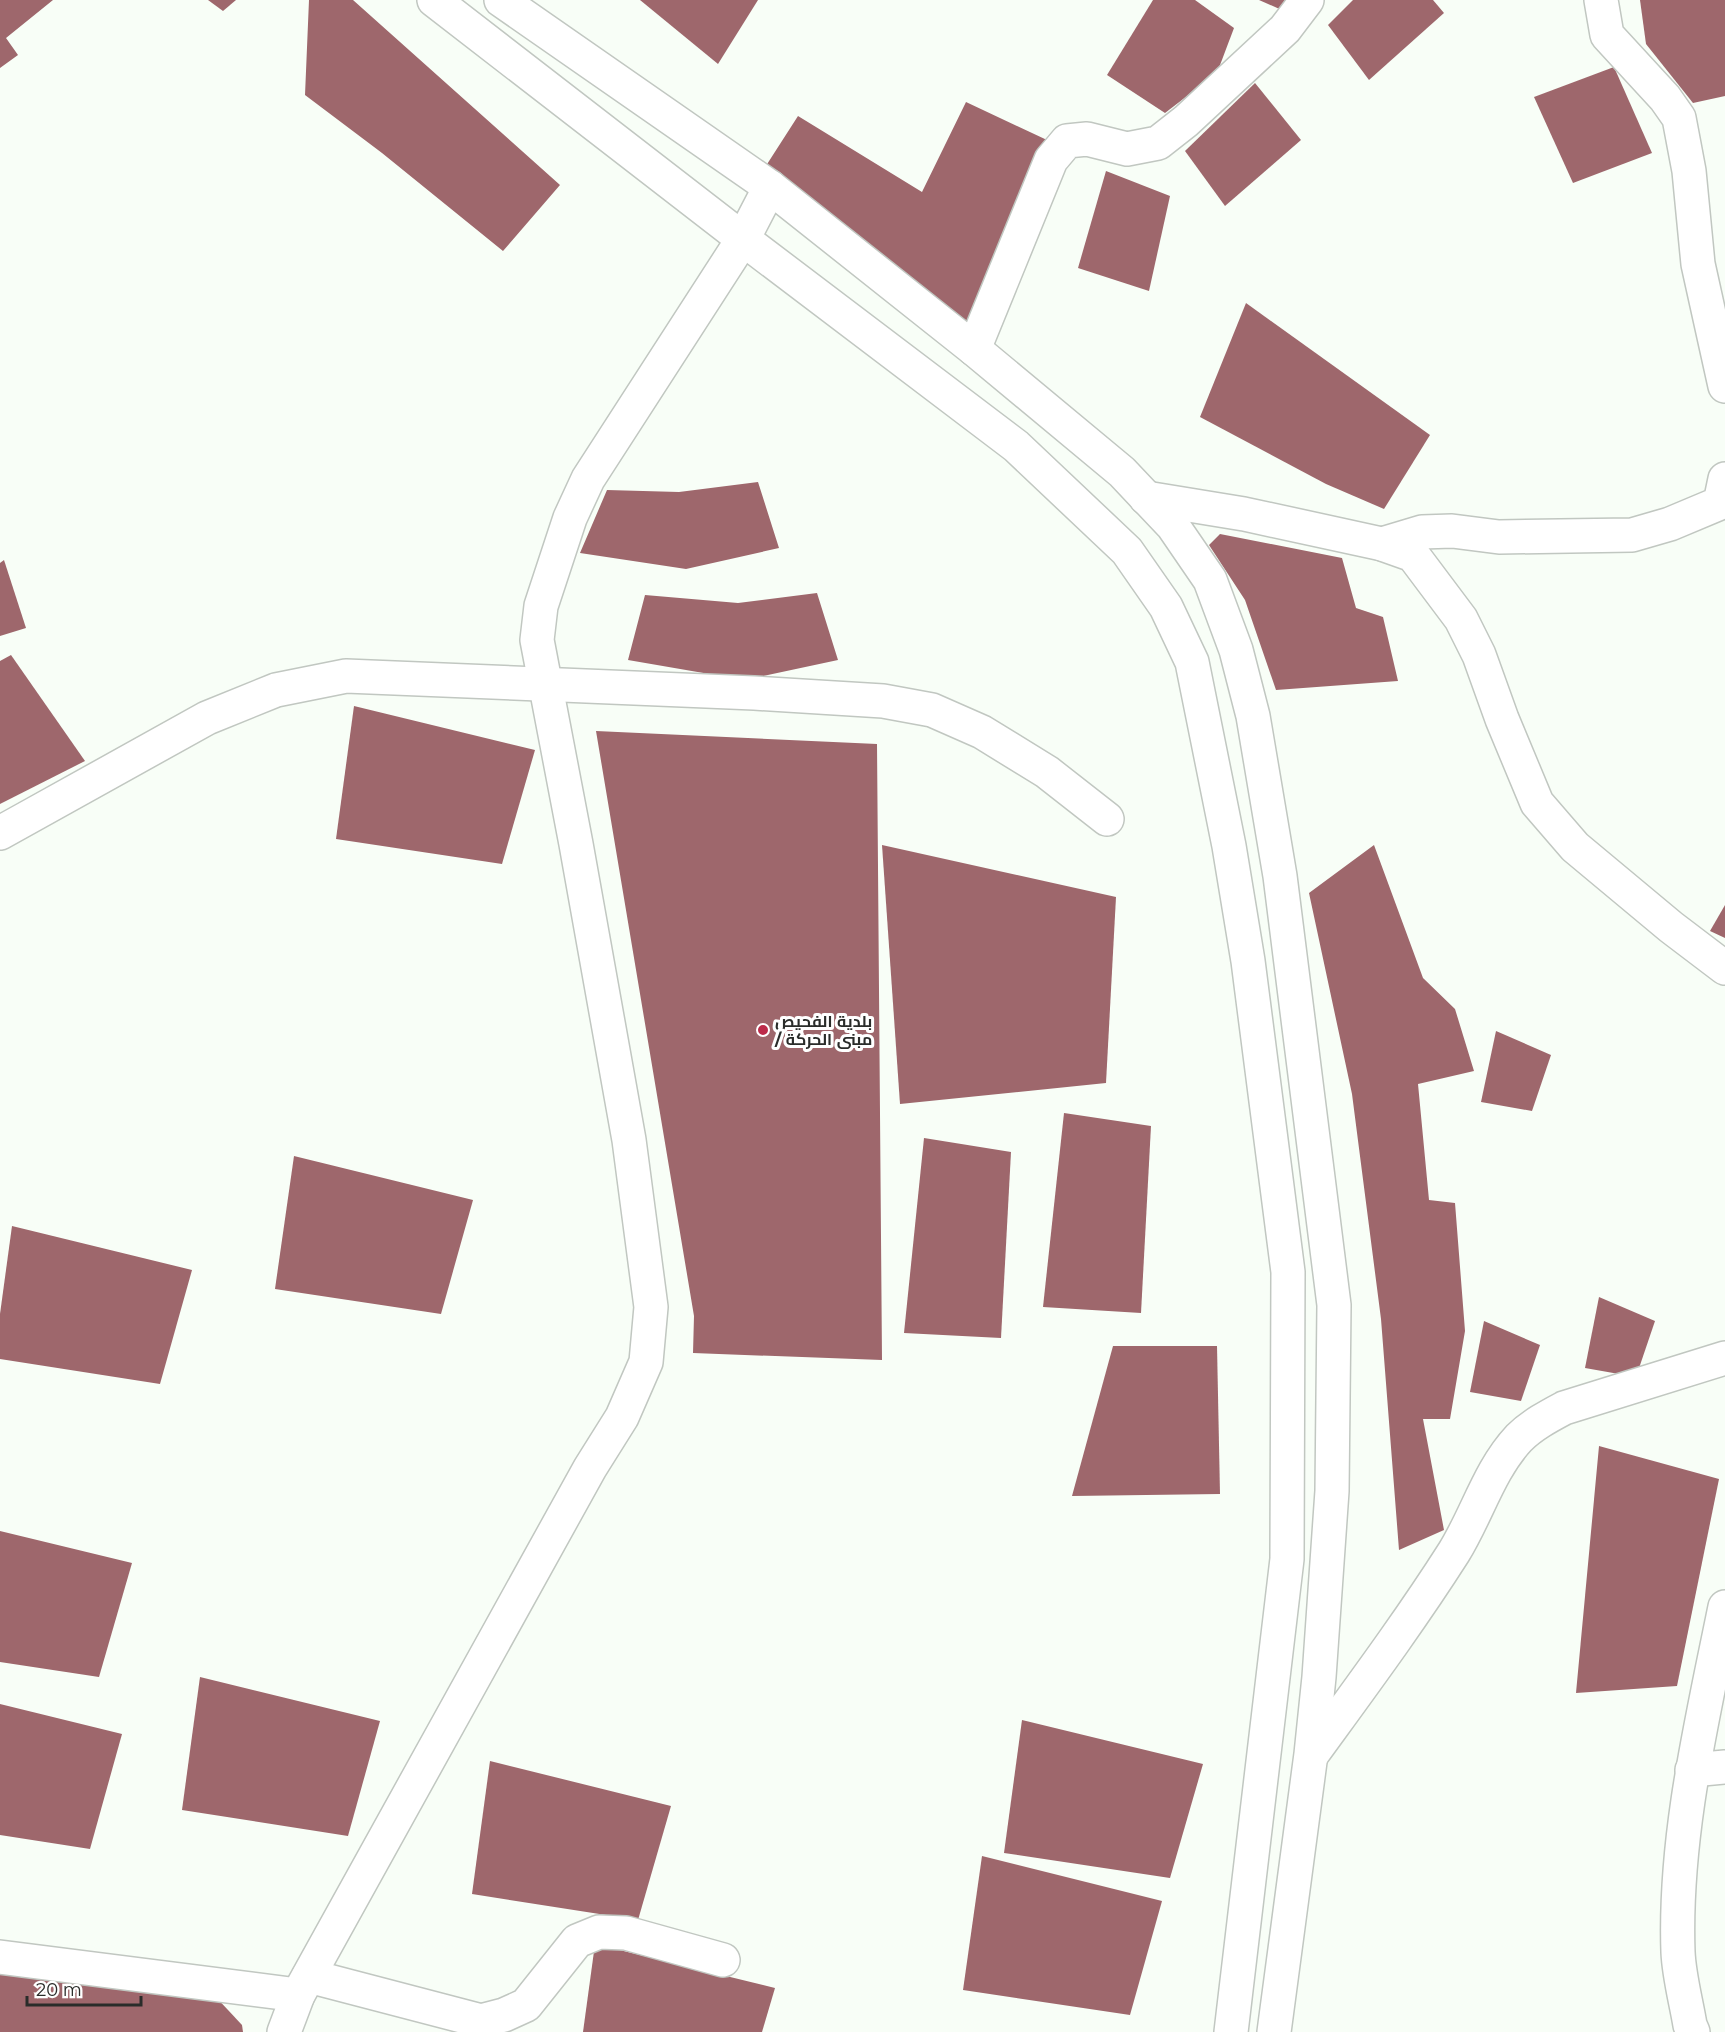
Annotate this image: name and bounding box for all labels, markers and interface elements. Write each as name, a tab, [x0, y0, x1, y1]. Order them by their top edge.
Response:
place label: بلدية الفحيص / مبنى الحركة	[774, 1012, 872, 1049]
marker: بلدية الفحيص / مبنى الحركة	[756, 1023, 770, 1037]
scale bar	[27, 1969, 141, 2007]
text: 20 m	[36, 1979, 82, 2001]

